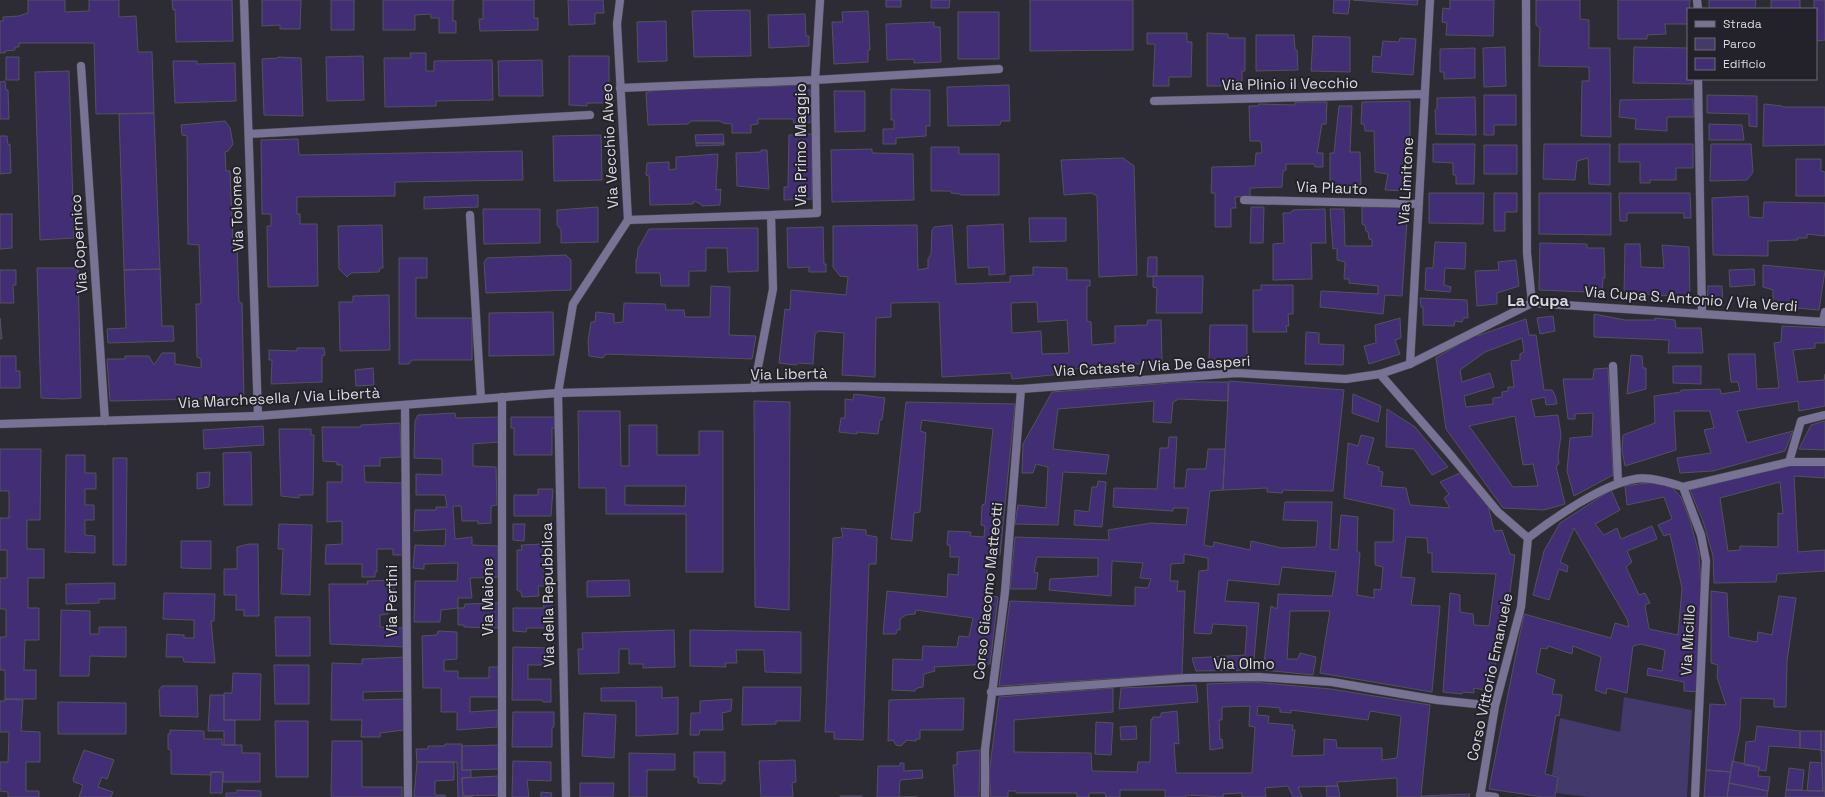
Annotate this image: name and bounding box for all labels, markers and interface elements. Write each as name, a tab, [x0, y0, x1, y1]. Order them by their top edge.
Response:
legend	[1687, 8, 1817, 80]
text: Strada	[1723, 16, 1762, 32]
text: Parco	[1723, 36, 1756, 52]
text: Edificio	[1723, 56, 1766, 72]
street label: Via Plinio il Vecchio	[1222, 73, 1358, 94]
street label: Via Vecchio Alveo	[597, 83, 622, 209]
street label: Via Primo Maggio	[791, 83, 810, 207]
street label: Via Limitone	[1394, 136, 1417, 225]
street label: Via Tolomeo	[226, 166, 247, 252]
street label: Via Plauto	[1296, 177, 1368, 198]
street label: Via Copernico	[66, 194, 91, 294]
street label: Via Cupa S. Antonio / Via Verdi	[1584, 282, 1798, 315]
district label: La Cupa	[1507, 290, 1569, 311]
street label: Via Cataste / Via De Gasperi	[1053, 351, 1251, 380]
street label: Via Libertà	[750, 363, 828, 384]
street label: Via Marchesella / Via Libertà	[177, 383, 381, 412]
street label: Corso Giacomo Matteotti	[969, 501, 1006, 681]
street label: Via della Repubblica	[537, 522, 558, 668]
street label: Via Maione	[478, 558, 497, 636]
street label: Via Pertini	[382, 565, 401, 637]
street label: Corso Vittorio Emanuele	[1462, 591, 1517, 763]
street label: Via Micillo	[1676, 604, 1699, 676]
street label: Via Olmo	[1213, 654, 1275, 673]

